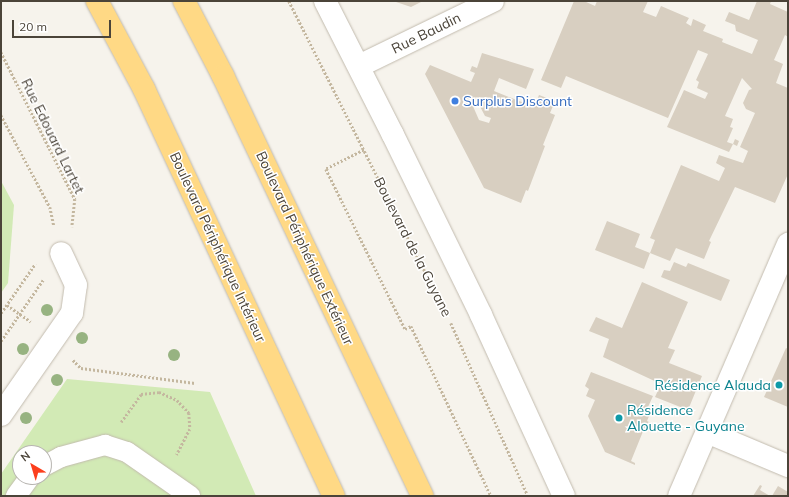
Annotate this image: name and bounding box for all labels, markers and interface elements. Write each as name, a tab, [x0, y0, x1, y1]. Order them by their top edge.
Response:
street label: Rue Baudin	[389, 9, 463, 57]
scale bar	[14, 12, 113, 38]
text: 20 m	[19, 19, 47, 34]
street label: Rue Edouard Lartet	[18, 76, 88, 196]
place label: Surplus Discount	[463, 93, 572, 109]
marker: Surplus Discount	[450, 96, 460, 106]
street label: Boulevard Périphérique Extérieur	[253, 148, 357, 348]
street label: Boulevard Périphérique Intérieur	[166, 149, 270, 345]
street label: Boulevard de la Guyane	[371, 175, 455, 319]
place label: Résidence Alauda	[654, 377, 771, 393]
marker: Résidence Alauda	[774, 380, 784, 390]
place label: Résidence Alouette - Guyane	[627, 402, 745, 434]
marker: Résidence Alouette - Guyane	[614, 413, 624, 423]
north arrow	[12, 445, 52, 485]
text: N	[18, 448, 33, 464]

